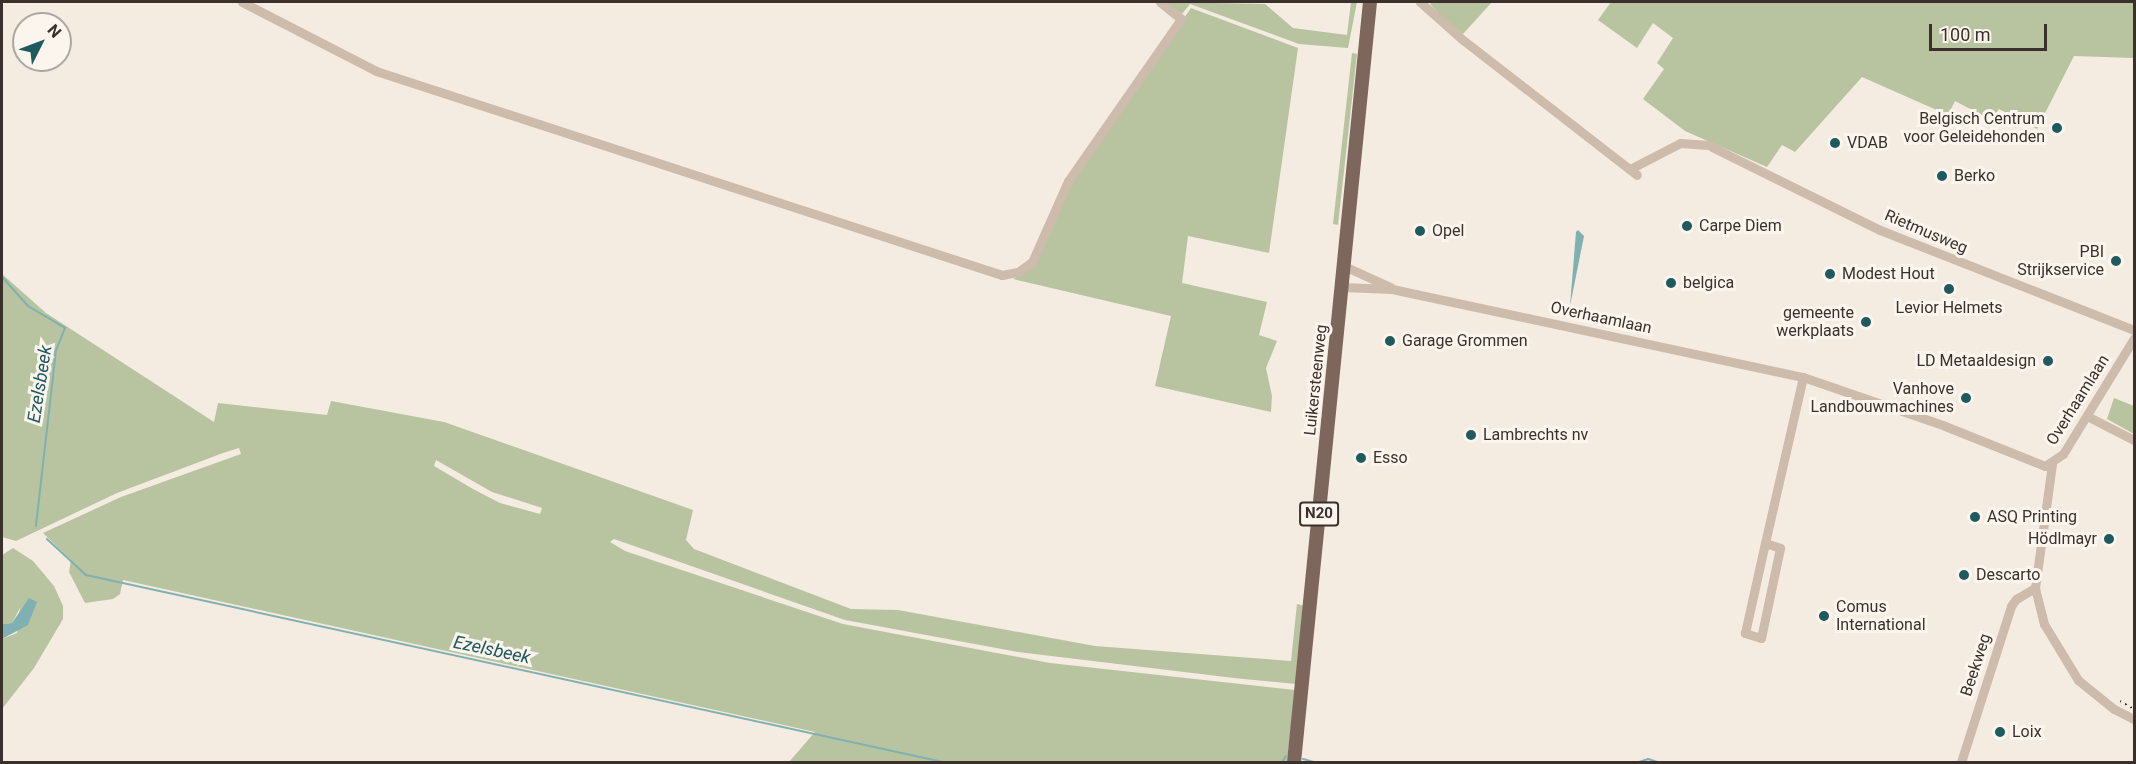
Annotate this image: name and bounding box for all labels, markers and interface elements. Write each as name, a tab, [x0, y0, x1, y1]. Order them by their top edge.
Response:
north arrow	[12, 12, 72, 72]
scale bar	[1932, 12, 2050, 50]
text: N	[43, 20, 65, 42]
text: 100 m	[1940, 24, 1991, 45]
place label: Belgisch Centrum voor Geleidehonden	[1903, 109, 2045, 147]
marker: Belgisch Centrum voor Geleidehonden	[2050, 121, 2064, 135]
place label: VDAB	[1847, 133, 1888, 153]
marker: VDAB	[1828, 136, 1842, 150]
place label: Berko	[1954, 166, 1995, 186]
marker: Berko	[1935, 169, 1949, 183]
street label: Rietmusweg	[1882, 206, 1970, 258]
place label: Carpe Diem	[1699, 216, 1782, 236]
marker: Carpe Diem	[1680, 219, 1694, 233]
place label: Opel	[1432, 221, 1464, 241]
marker: Opel	[1413, 224, 1427, 238]
place label: PBI Strijkservice	[2017, 242, 2104, 280]
marker: PBI Strijkservice	[2109, 254, 2123, 268]
place label: Modest Hout	[1842, 264, 1935, 284]
marker: Modest Hout	[1823, 267, 1837, 281]
place label: belgica	[1683, 273, 1734, 293]
marker: belgica	[1664, 276, 1678, 290]
marker: Levior Helmets	[1942, 282, 1956, 296]
street label: Overhaamlaan	[1549, 298, 1653, 338]
place label: Levior Helmets	[1896, 298, 2002, 318]
place label: gemeente werkplaats	[1776, 303, 1854, 341]
marker: gemeente werkplaats	[1859, 315, 1873, 329]
street label: Luikersteenweg	[1301, 323, 1331, 437]
place label: Garage Grommen	[1402, 331, 1528, 351]
marker: Garage Grommen	[1383, 334, 1397, 348]
water label: Ezelsbeek	[23, 344, 57, 424]
place label: LD Metaaldesign	[1916, 351, 2036, 371]
street label: Overhaamlaan	[2043, 351, 2113, 449]
marker: LD Metaaldesign	[2041, 354, 2055, 368]
place label: Vanhove Landbouwmachines	[1810, 379, 1954, 417]
marker: Vanhove Landbouwmachines	[1959, 391, 1973, 405]
place label: Lambrechts nv	[1483, 425, 1588, 445]
marker: Lambrechts nv	[1464, 428, 1478, 442]
place label: Esso	[1373, 448, 1408, 468]
marker: Esso	[1354, 451, 1368, 465]
road number: N20	[1298, 502, 1340, 526]
place label: ASQ Printing	[1987, 507, 2077, 527]
marker: ASQ Printing	[1968, 510, 1982, 524]
place label: Hödlmayr	[2028, 529, 2097, 549]
marker: Hödlmayr	[2102, 532, 2116, 546]
place label: Descarto	[1976, 565, 2040, 585]
marker: Descarto	[1957, 568, 1971, 582]
place label: Comus International	[1836, 597, 1926, 635]
marker: Comus International	[1817, 609, 1831, 623]
water label: Ezelsbeek	[452, 631, 532, 669]
street label: Beekweg	[1957, 631, 1995, 699]
place label: Loix	[2012, 722, 2042, 742]
marker: Loix	[1993, 725, 2007, 739]

